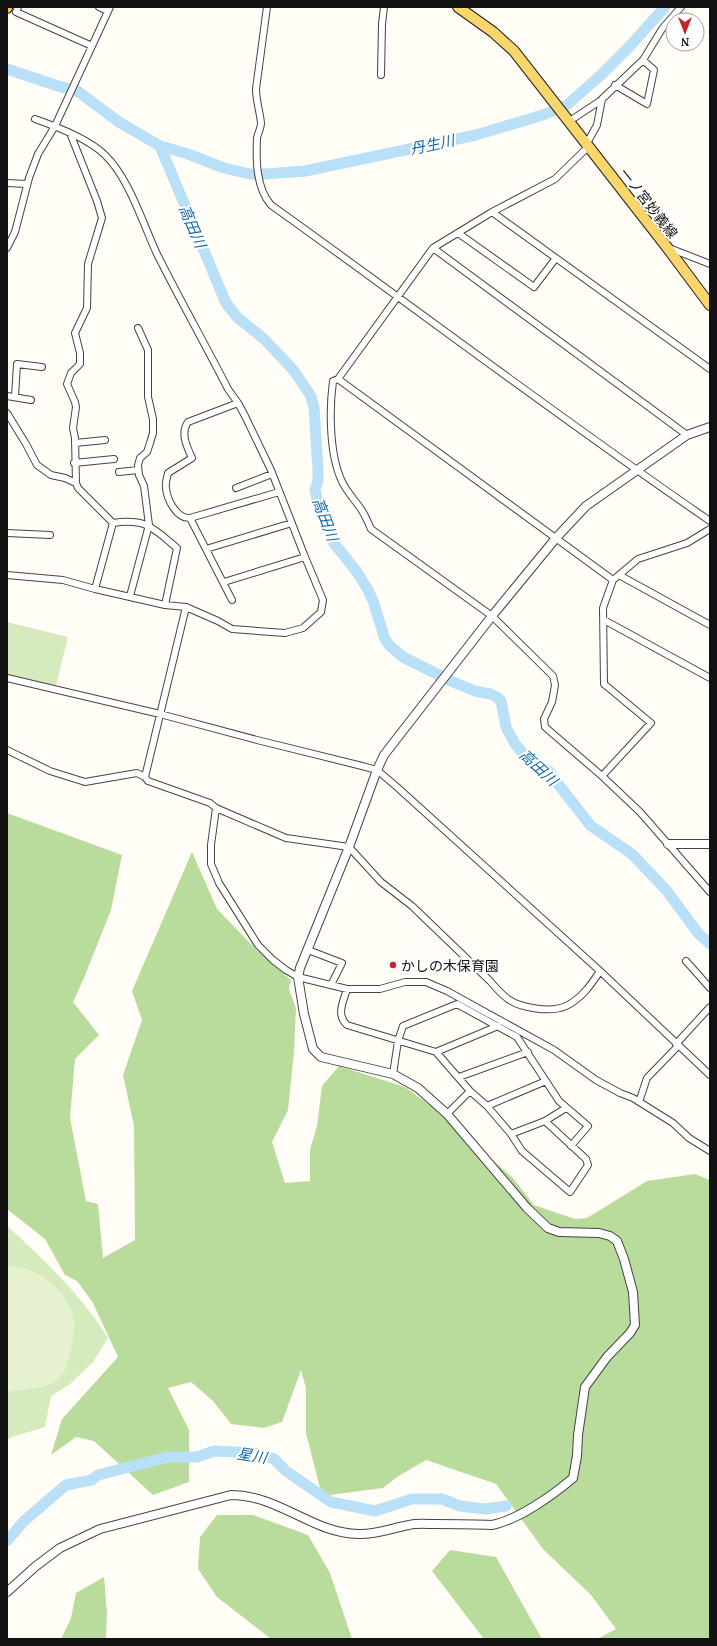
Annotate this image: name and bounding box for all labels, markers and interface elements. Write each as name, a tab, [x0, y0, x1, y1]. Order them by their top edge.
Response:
north arrow	[665, 12, 705, 52]
text: N	[680, 35, 689, 49]
water label: 丹生川	[408, 129, 458, 158]
street label: 一ノ宮妙義線	[616, 164, 682, 242]
water label: 高田川	[175, 201, 212, 252]
water label: 高田川	[309, 494, 344, 545]
water label: 高田川	[516, 744, 564, 791]
place label: かしの木保育園	[401, 956, 499, 975]
marker: かしの木保育園	[388, 960, 398, 970]
water label: 星川	[236, 1443, 270, 1468]

